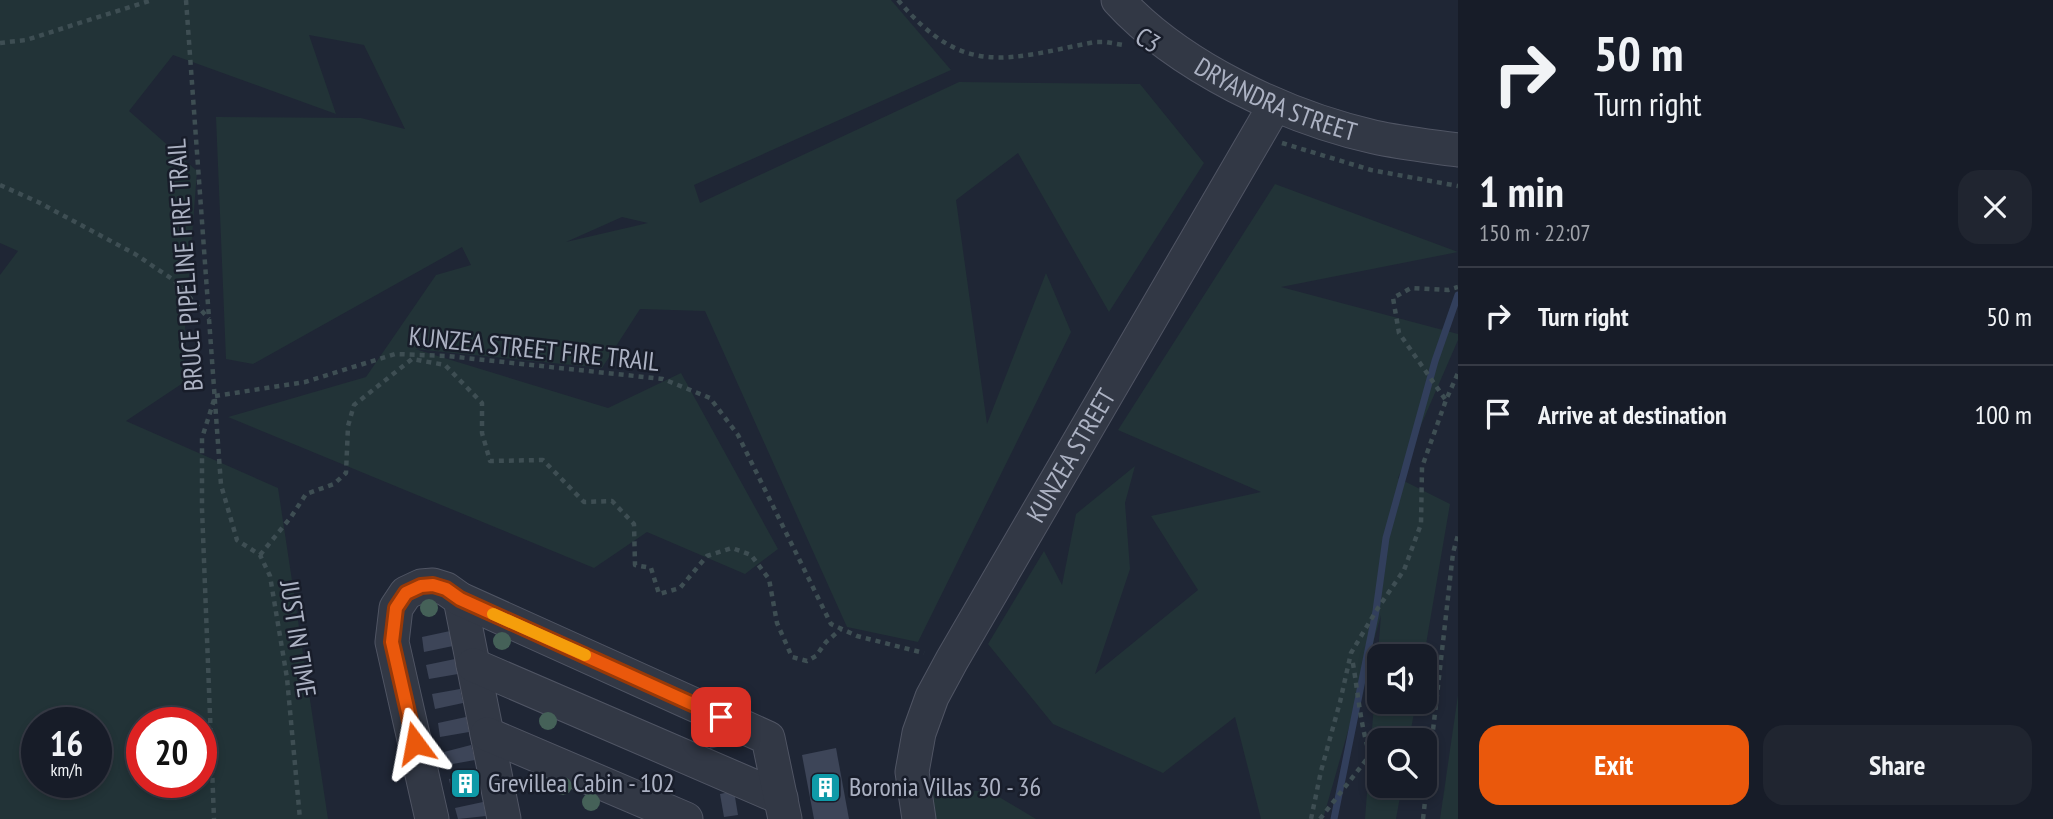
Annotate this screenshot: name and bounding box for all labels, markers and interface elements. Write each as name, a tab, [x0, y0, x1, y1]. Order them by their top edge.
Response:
street label: C3	[1130, 19, 1167, 60]
text: 50 m	[1594, 21, 1683, 85]
icon: right	[1479, 28, 1570, 119]
street label: DRYANDRA STREET	[1189, 50, 1361, 148]
text: Turn right	[1594, 83, 1702, 125]
street label: BRUCE PIPELINE FIRE TRAIL	[159, 138, 210, 392]
text: 1 min	[1479, 164, 1564, 219]
button: close	[1958, 170, 2032, 244]
text: 150 m · 22:07	[1479, 218, 1591, 247]
icon: right	[1479, 297, 1517, 335]
text: Turn right	[1538, 300, 1629, 333]
text: 50 m	[1986, 300, 2032, 333]
street label: KUNZEA STREET FIRE TRAIL	[407, 319, 661, 378]
street label: KUNZEA STREET	[1019, 382, 1122, 528]
icon: arrive	[1479, 395, 1517, 433]
text: Arrive at destination	[1538, 398, 1727, 431]
text: 100 m	[1974, 398, 2032, 431]
street label: JUST IN TIME	[273, 577, 324, 700]
map controls	[1367, 644, 1437, 798]
button: sound	[1367, 644, 1437, 714]
pin	[691, 687, 751, 747]
icon: arrive	[702, 698, 740, 736]
position arrow	[378, 706, 452, 780]
speed limit sign: 20	[126, 707, 217, 798]
text: 16	[50, 720, 83, 766]
button: Exit	[1479, 725, 1749, 805]
button: Share	[1763, 725, 2032, 805]
button: search	[1367, 728, 1437, 798]
text: km/h	[51, 758, 82, 781]
building icon: Grevillea Cabin - 102	[448, 766, 482, 800]
place label: Grevillea Cabin - 102	[488, 766, 675, 799]
building icon: Boronia Villas 30 - 36	[809, 770, 843, 804]
place label: Boronia Villas 30 - 36	[849, 770, 1041, 803]

